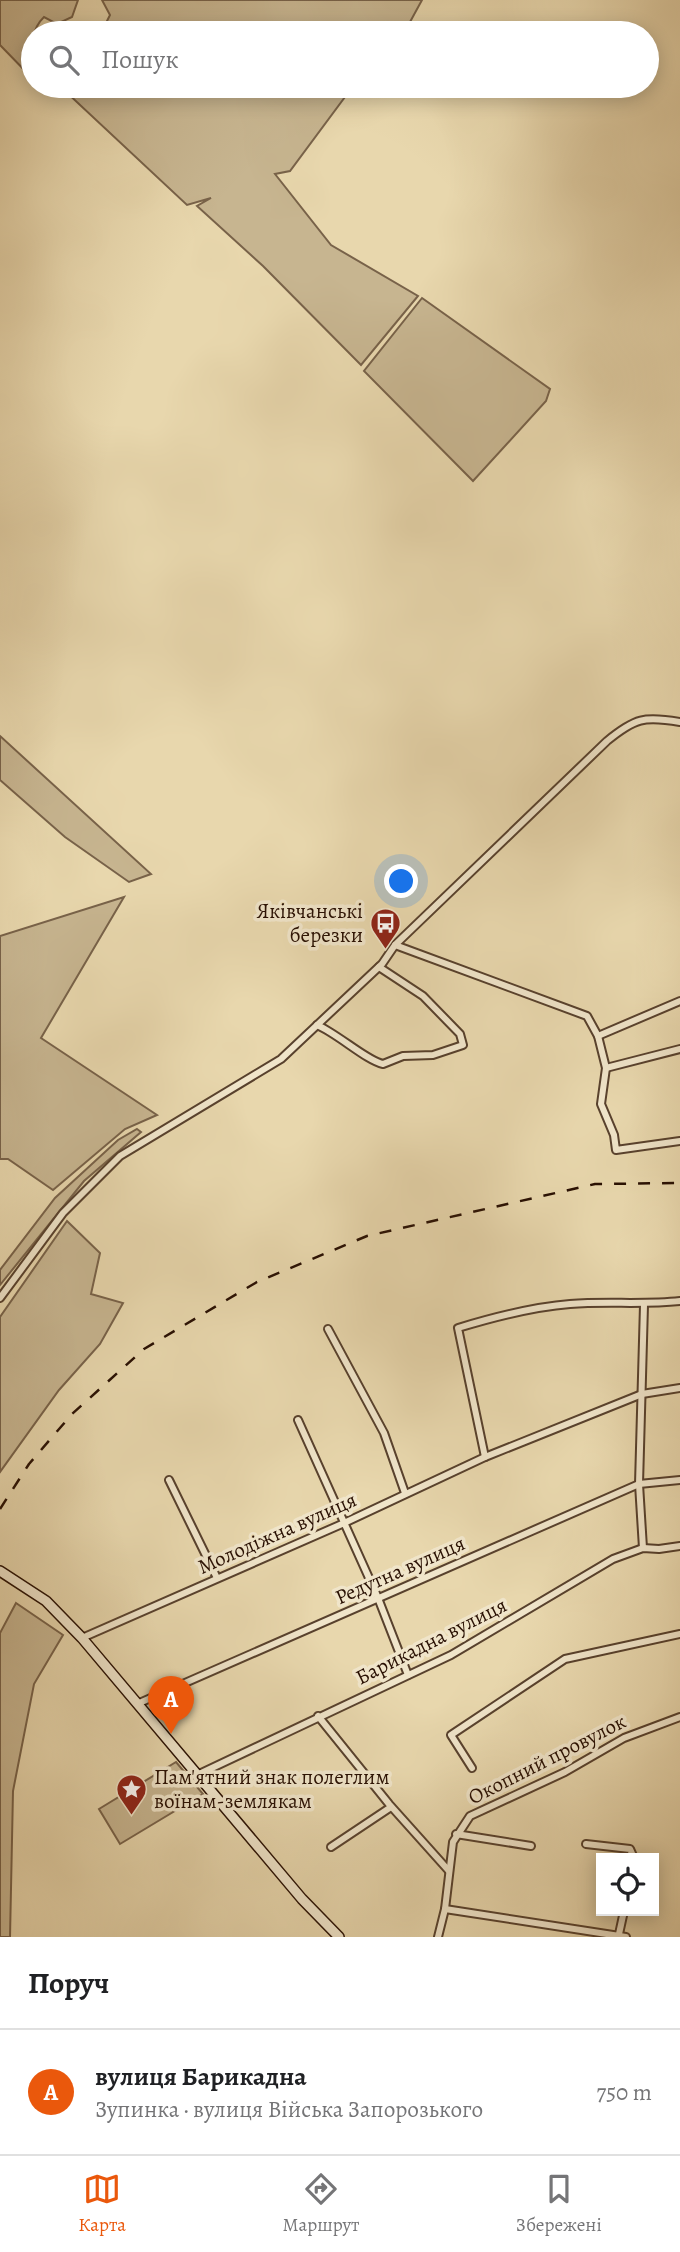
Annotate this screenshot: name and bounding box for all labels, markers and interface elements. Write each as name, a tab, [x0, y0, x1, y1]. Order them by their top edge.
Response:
search box	[21, 21, 659, 98]
icon: search	[45, 41, 83, 79]
text: Пошук	[101, 42, 179, 77]
your location	[384, 864, 418, 898]
place label: Яківчанські березки	[256, 897, 363, 949]
bus stop icon: Яківчанські березки	[369, 906, 403, 950]
street label: Молодіжна вулиця	[193, 1485, 361, 1581]
street label: Редутна вулиця	[331, 1529, 469, 1611]
street label: Барикадна вулиця	[351, 1591, 511, 1691]
pin: A	[148, 1676, 194, 1734]
street label: Окопний провулок	[463, 1707, 631, 1811]
place label: Пам'ятний знак полеглим воїнам-землякам	[154, 1763, 389, 1815]
place icon: Пам'ятний знак полеглим воїнам-землякам	[114, 1772, 148, 1816]
map controls	[596, 1853, 659, 1916]
button: locate	[596, 1853, 659, 1916]
text: Поруч	[28, 1963, 109, 2003]
text: вулиця Барикадна	[95, 2059, 307, 2094]
text: A	[44, 2077, 58, 2108]
text: 750 m	[597, 2077, 652, 2108]
text: Зупинка · вулиця Війська Запорозького	[95, 2094, 483, 2125]
tab: Карта	[78, 2170, 126, 2238]
tab: Маршрут	[283, 2170, 359, 2238]
tab: Збережені	[516, 2170, 602, 2238]

